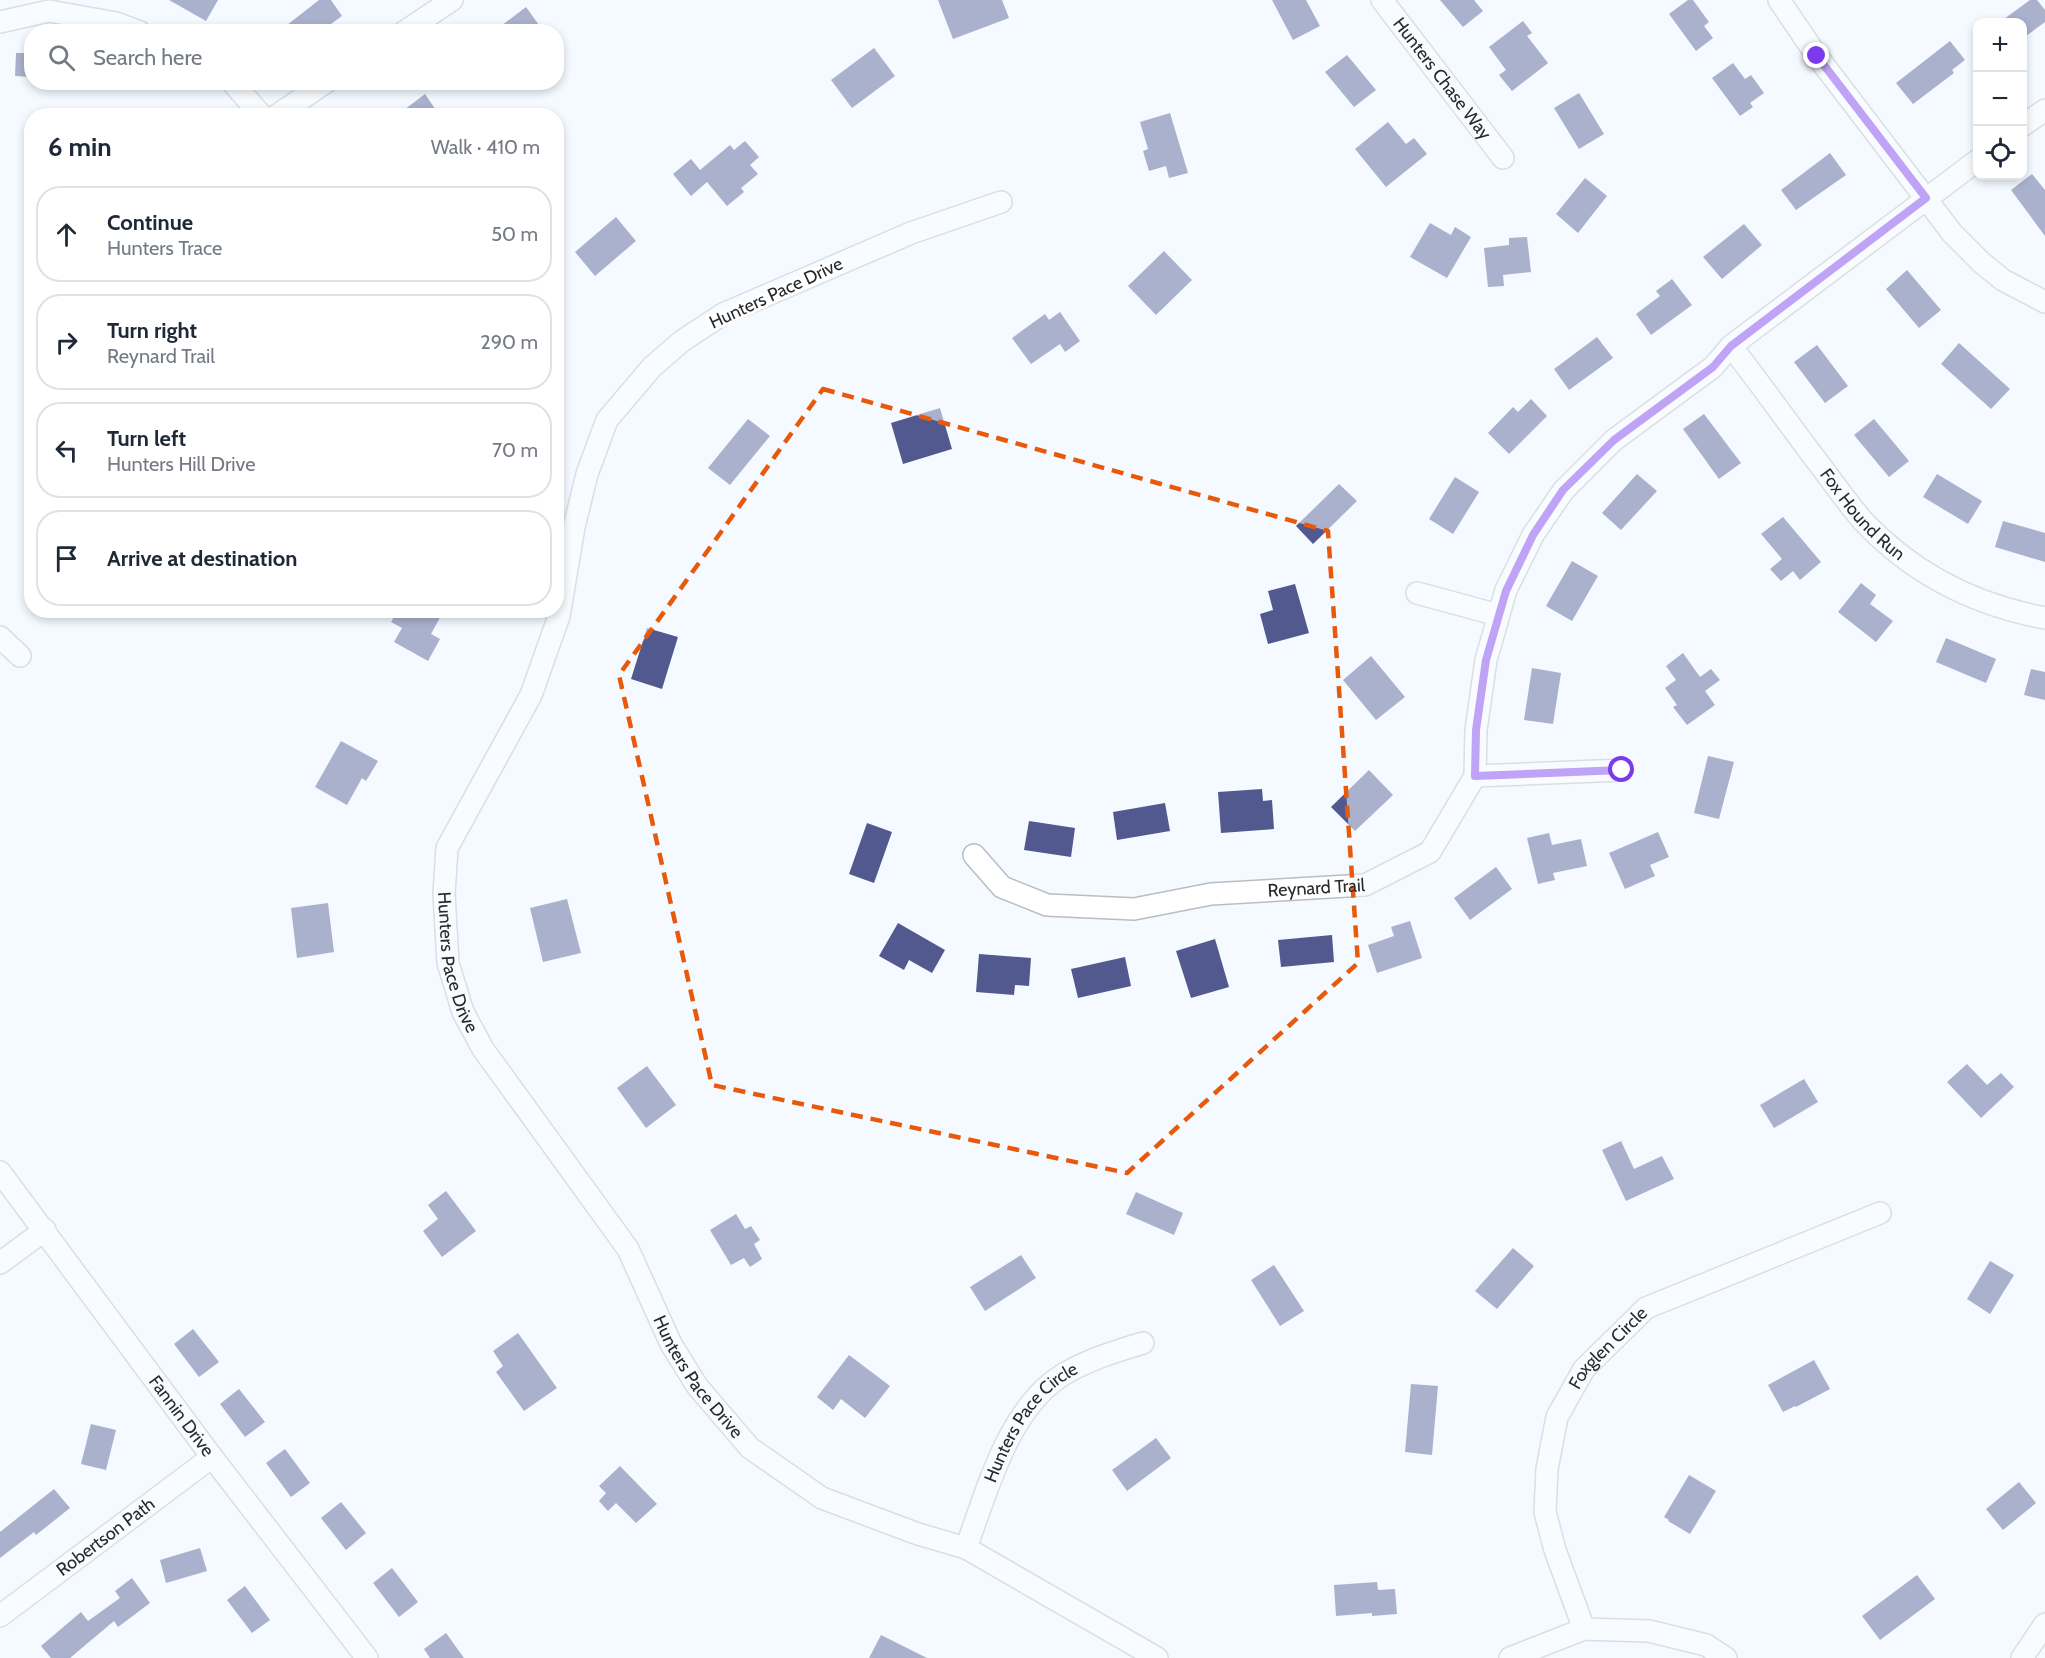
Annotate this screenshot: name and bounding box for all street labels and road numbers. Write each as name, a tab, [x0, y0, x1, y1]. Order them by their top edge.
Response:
street label: Hunters Chase Way	[1388, 13, 1496, 144]
street label: Hunters Pace Drive	[706, 252, 846, 334]
street label: Fox Hound Run	[1815, 464, 1909, 565]
street label: Reynard Trail	[1267, 874, 1366, 902]
street label: Hunters Pace Drive	[433, 891, 483, 1037]
street label: Foxglen Circle	[1564, 1302, 1652, 1393]
street label: Hunters Pace Drive	[649, 1312, 748, 1443]
street label: Hunters Pace Circle	[979, 1358, 1081, 1486]
street label: Fannin Drive	[144, 1371, 219, 1461]
street label: Robertson Path	[52, 1493, 159, 1581]

